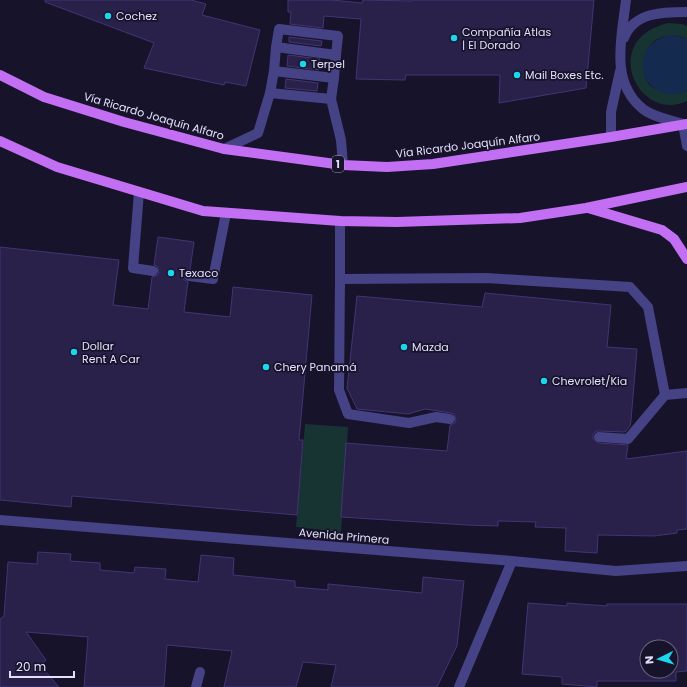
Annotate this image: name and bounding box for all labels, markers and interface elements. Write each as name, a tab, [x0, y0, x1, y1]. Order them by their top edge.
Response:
place label: Cochez	[116, 8, 157, 24]
marker: Cochez	[103, 11, 113, 21]
place label: Compañía Atlas | El Dorado	[462, 24, 551, 53]
marker: Compañía Atlas | El Dorado	[449, 33, 459, 43]
place label: Terpel	[311, 56, 345, 72]
marker: Terpel	[298, 59, 308, 69]
place label: Mail Boxes Etc.	[525, 67, 603, 83]
marker: Mail Boxes Etc.	[512, 70, 522, 80]
street label: Vía Ricardo Joaquín Alfaro	[82, 88, 226, 144]
street label: Vía Ricardo Joaquín Alfaro	[395, 128, 541, 162]
road number: 1	[332, 156, 344, 172]
place label: Texaco	[179, 265, 218, 281]
marker: Texaco	[166, 268, 176, 278]
place label: Dollar Rent A Car	[82, 338, 140, 367]
place label: Mazda	[412, 339, 449, 355]
marker: Mazda	[399, 342, 409, 352]
marker: Dollar Rent A Car	[69, 347, 79, 357]
place label: Chery Panamá	[274, 359, 357, 375]
marker: Chery Panamá	[261, 362, 271, 372]
place label: Chevrolet/Kia	[552, 373, 627, 389]
marker: Chevrolet/Kia	[539, 376, 549, 386]
street label: Avenida Primera	[298, 524, 390, 548]
north arrow	[639, 639, 679, 679]
scale bar	[10, 653, 74, 679]
text: N	[641, 655, 657, 665]
text: 20 m	[16, 658, 46, 675]

